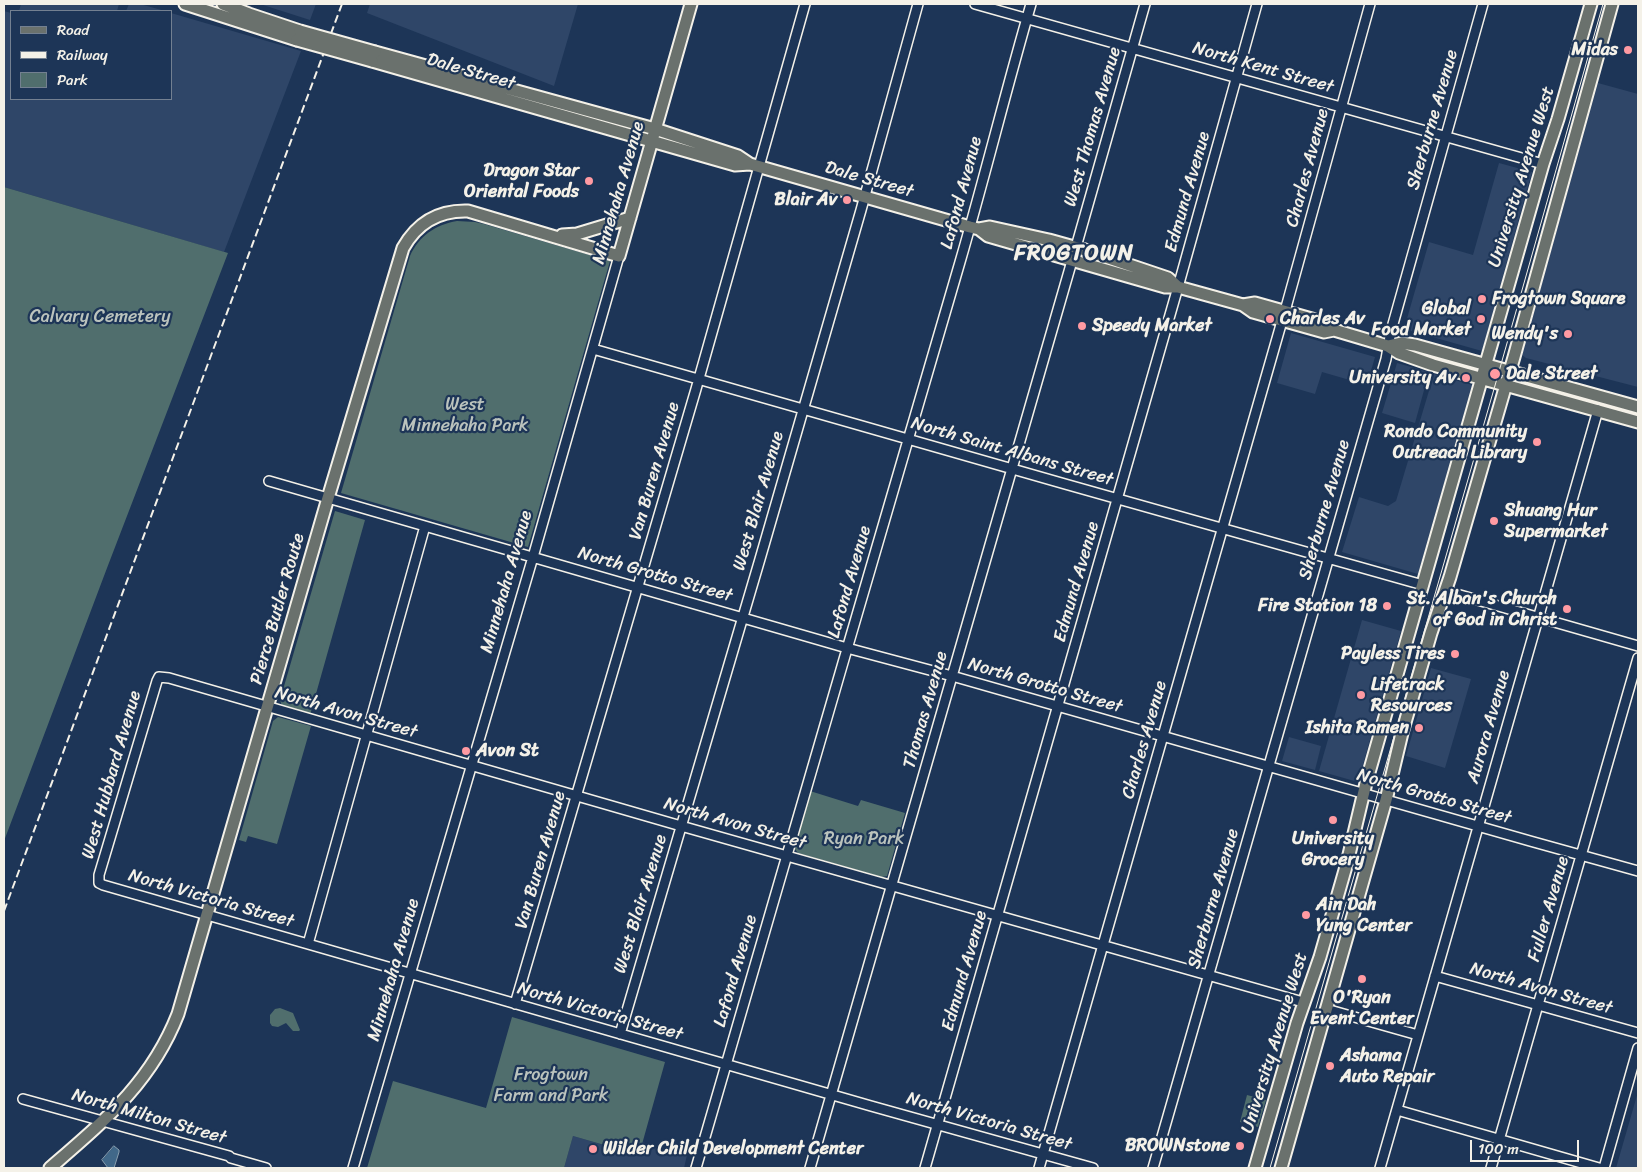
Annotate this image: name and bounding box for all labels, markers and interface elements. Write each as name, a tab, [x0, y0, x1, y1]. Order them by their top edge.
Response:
legend	[10, 10, 172, 100]
text: Road	[57, 17, 89, 43]
street label: North Kent Street	[1190, 38, 1336, 98]
place label: Midas	[1572, 39, 1618, 61]
text: Railway	[57, 42, 108, 68]
marker: Midas	[1622, 44, 1634, 56]
street label: West Thomas Avenue	[1060, 45, 1126, 209]
street label: Sherburne Avenue	[1403, 48, 1463, 192]
street label: Dale Street	[424, 49, 518, 95]
text: Park	[57, 67, 88, 93]
street label: University Avenue West	[1484, 84, 1560, 270]
street label: Charles Avenue	[1282, 106, 1334, 230]
street label: Minnehaha Avenue	[588, 119, 650, 267]
street label: Edmund Avenue	[1160, 129, 1216, 255]
street label: Lafond Avenue	[937, 134, 987, 252]
street label: Dale Street	[822, 157, 916, 203]
place label: Dragon Star Oriental Foods	[464, 160, 579, 202]
marker: Dragon Star Oriental Foods	[583, 175, 595, 187]
place label: Blair Av	[774, 189, 837, 211]
marker: Blair Av	[841, 194, 853, 206]
district label: FROGTOWN	[1013, 241, 1135, 267]
place label: Frogtown Square	[1492, 288, 1625, 310]
marker: Frogtown Square	[1476, 293, 1488, 305]
place label: Global Food Market	[1372, 298, 1471, 340]
park label: Calvary Cemetery	[29, 306, 171, 328]
place label: Charles Av	[1280, 308, 1365, 330]
marker: Charles Av	[1264, 313, 1276, 325]
marker: Global Food Market	[1475, 313, 1487, 325]
place label: Speedy Market	[1092, 315, 1212, 337]
marker: Speedy Market	[1076, 320, 1088, 332]
place label: Wendy's	[1491, 323, 1558, 345]
marker: Wendy's	[1562, 328, 1574, 340]
place label: Dale Street	[1506, 363, 1597, 385]
place label: University Av	[1349, 367, 1456, 389]
marker: Dale Street	[1488, 367, 1502, 381]
marker: University Av	[1460, 372, 1472, 384]
park label: West Minnehaha Park	[402, 394, 528, 436]
street label: Van Buren Avenue	[625, 400, 685, 542]
street label: North Saint Albans Street	[908, 413, 1116, 491]
place label: Rondo Community Outreach Library	[1384, 421, 1527, 464]
street label: West Blair Avenue	[729, 429, 789, 573]
marker: Rondo Community Outreach Library	[1531, 436, 1543, 448]
street label: Sherburne Avenue	[1295, 438, 1355, 582]
place label: Shuang Hur Supermarket	[1504, 500, 1607, 542]
street label: Minnehaha Avenue	[476, 508, 538, 656]
marker: Shuang Hur Supermarket	[1488, 515, 1500, 527]
street label: Edmund Avenue	[1049, 519, 1105, 645]
street label: Lafond Avenue	[824, 523, 876, 641]
street label: Pierce Butler Route	[246, 531, 310, 687]
street label: North Grotto Street	[575, 543, 735, 607]
place label: St. Alban's Church of God in Christ	[1407, 588, 1557, 630]
place label: Fire Station 18	[1258, 595, 1377, 617]
marker: Fire Station 18	[1381, 600, 1393, 612]
marker: St. Alban's Church of God in Christ	[1561, 603, 1573, 615]
place label: Payless Tires	[1341, 643, 1445, 665]
marker: Payless Tires	[1449, 648, 1461, 660]
street label: Thomas Avenue	[899, 649, 953, 771]
street label: North Grotto Street	[965, 654, 1125, 718]
street label: Aurora Avenue	[1463, 668, 1515, 786]
place label: Lifetrack Resources	[1371, 674, 1452, 716]
street label: Charles Avenue	[1118, 678, 1172, 802]
street label: North Avon Street	[272, 682, 420, 744]
street label: West Hubbard Avenue	[78, 688, 146, 862]
marker: Lifetrack Resources	[1355, 689, 1367, 701]
place label: Ishita Ramen	[1305, 717, 1409, 739]
marker: Ishita Ramen	[1413, 722, 1425, 734]
place label: Avon St	[476, 740, 539, 762]
marker: Avon St	[460, 745, 472, 757]
street label: North Grotto Street	[1354, 765, 1514, 829]
street label: Van Buren Avenue	[511, 789, 571, 931]
street label: North Avon Street	[661, 793, 809, 855]
marker: University Grocery	[1327, 814, 1339, 826]
street label: Sherburne Avenue	[1184, 827, 1244, 971]
park label: Ryan Park	[824, 828, 904, 850]
place label: University Grocery	[1292, 828, 1374, 871]
street label: West Blair Avenue	[610, 832, 672, 976]
street label: Fuller Avenue	[1524, 854, 1574, 964]
street label: North Victoria Street	[126, 865, 296, 933]
place label: Ain Dah Yung Center	[1316, 894, 1412, 936]
street label: Minnehaha Avenue	[363, 896, 425, 1044]
street label: Edmund Avenue	[937, 908, 993, 1034]
marker: Ain Dah Yung Center	[1300, 909, 1312, 921]
street label: Lafond Avenue	[710, 912, 762, 1030]
street label: University Avenue West	[1237, 950, 1313, 1136]
street label: North Avon Street	[1467, 958, 1615, 1020]
marker: O'Ryan Event Center	[1356, 973, 1368, 985]
street label: North Victoria Street	[515, 978, 685, 1046]
place label: O'Ryan Event Center	[1310, 987, 1414, 1030]
place label: Ashama Auto Repair	[1340, 1045, 1434, 1088]
marker: Ashama Auto Repair	[1324, 1060, 1336, 1072]
park label: Frogtown Farm and Park	[494, 1064, 608, 1106]
street label: North Milton Street	[69, 1085, 229, 1149]
street label: North Victoria Street	[904, 1088, 1074, 1156]
scale bar	[1472, 1130, 1581, 1162]
place label: BROWNstone	[1125, 1135, 1230, 1157]
text: 100 m	[1478, 1136, 1519, 1162]
place label: Wilder Child Development Center	[603, 1138, 863, 1160]
marker: BROWNstone	[1234, 1140, 1246, 1152]
marker: Wilder Child Development Center	[587, 1143, 599, 1155]

